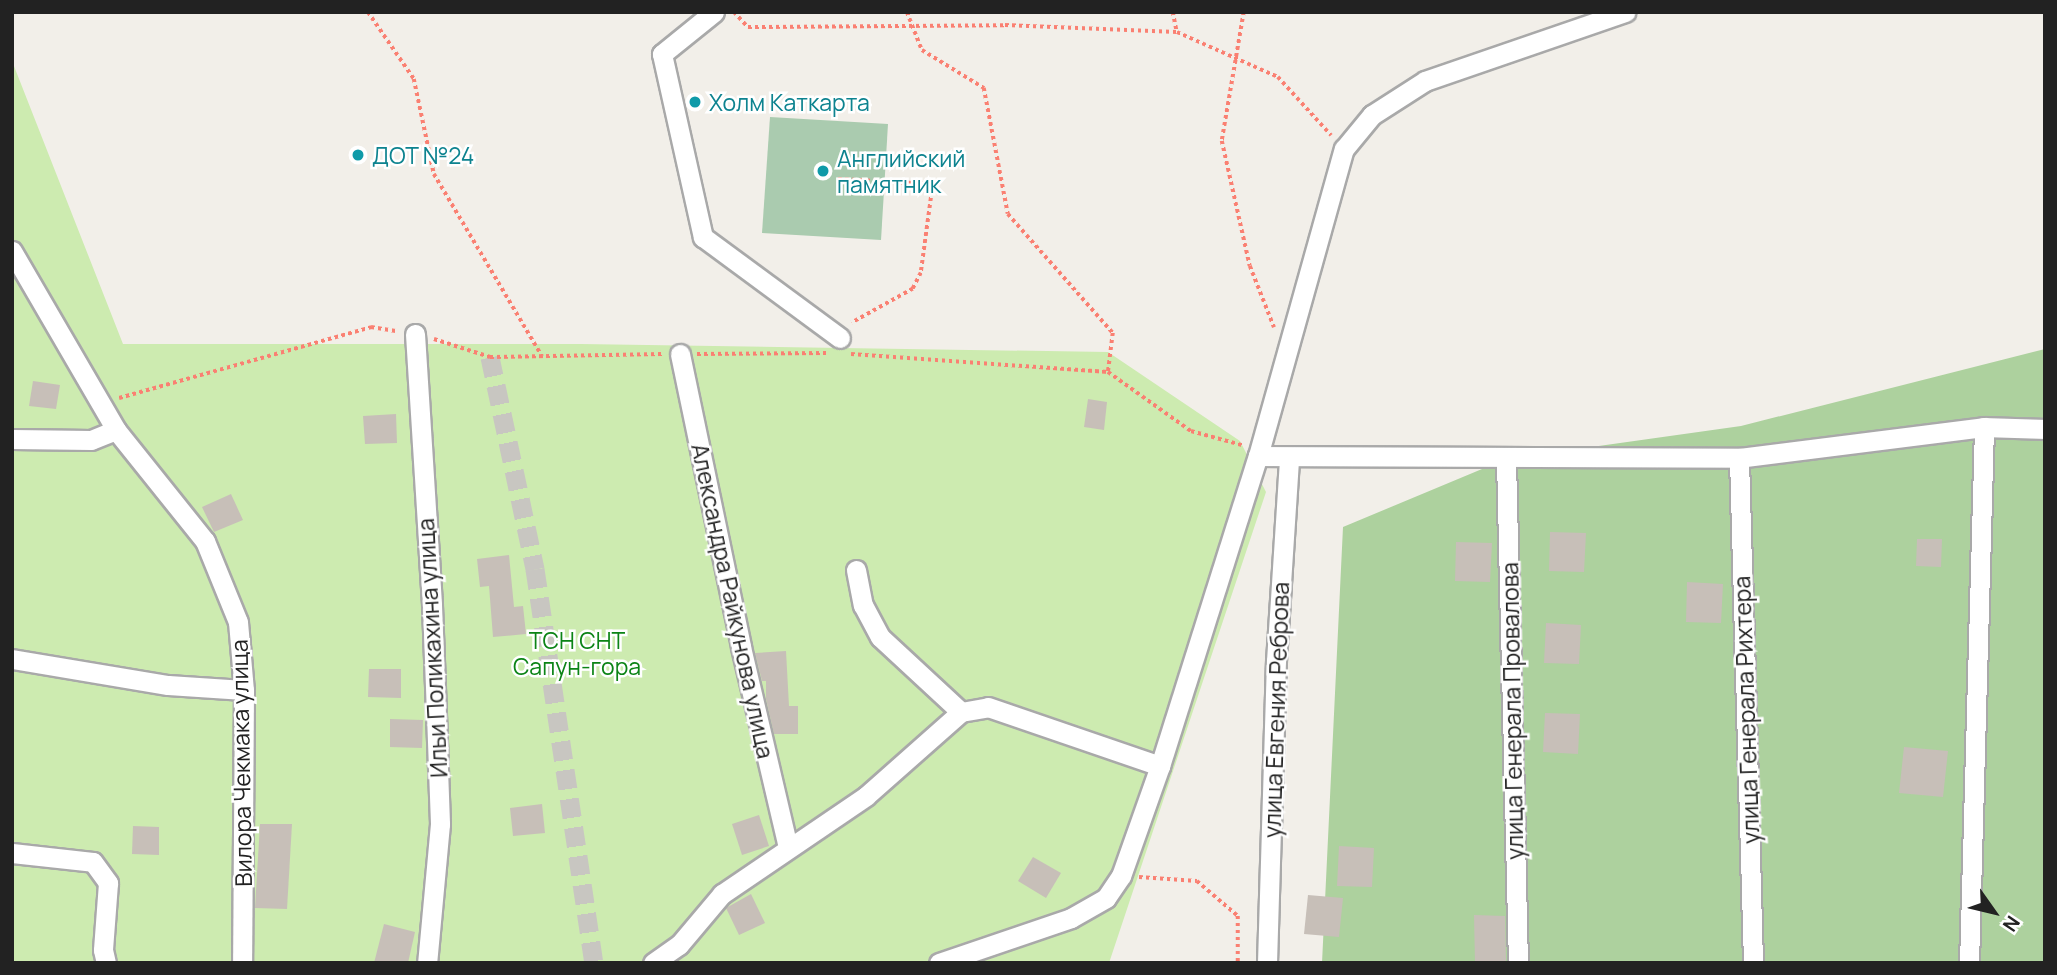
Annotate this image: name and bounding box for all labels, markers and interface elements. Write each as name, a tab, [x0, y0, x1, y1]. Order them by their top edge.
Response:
place label: Холм Каткарта	[709, 88, 870, 116]
marker: Холм Каткарта	[687, 94, 703, 110]
place label: ДОТ №24	[372, 141, 475, 169]
place label: Английский памятник	[837, 144, 965, 198]
marker: ДОТ №24	[350, 147, 366, 163]
marker: Английский памятник	[815, 163, 831, 179]
street label: Александра Райкунова улица	[686, 441, 780, 761]
street label: Ильи Поликахина улица	[411, 518, 453, 778]
street label: улица Генерала Провалова	[1496, 562, 1528, 860]
street label: улица Генерала Рихтера	[1728, 575, 1764, 845]
street label: улица Евгения Реброва	[1258, 582, 1294, 838]
park label: ТСН СНТ Сапун-гора	[513, 626, 641, 680]
street label: Вилора Чекмака улица	[225, 639, 257, 887]
north arrow	[1959, 877, 2029, 947]
text: N	[1997, 911, 2026, 937]

